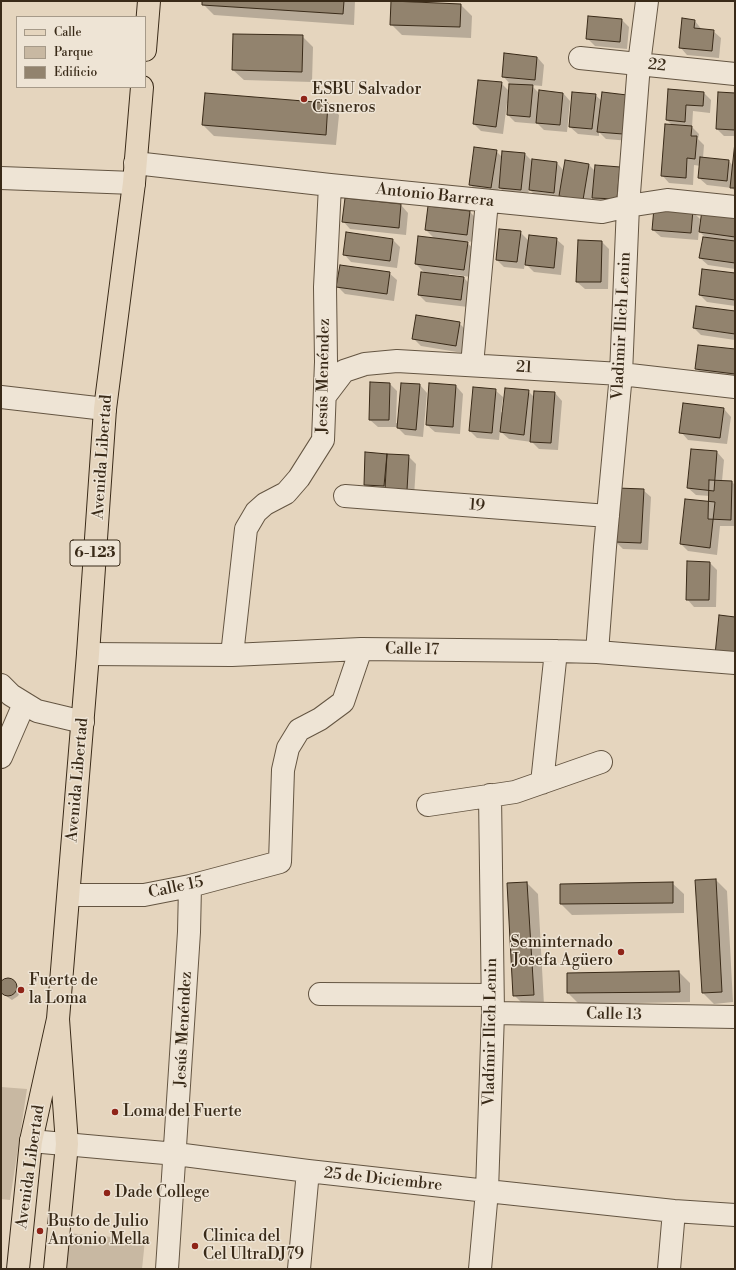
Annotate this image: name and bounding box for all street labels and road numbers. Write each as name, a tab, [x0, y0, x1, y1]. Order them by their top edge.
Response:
street label: 22	[647, 55, 667, 77]
street label: Antonio Barrera	[375, 180, 495, 212]
street label: Vladimir Ilich Lenin	[609, 252, 635, 400]
street label: Jesús Menéndez	[313, 318, 335, 434]
street label: 21	[515, 358, 533, 378]
street label: Avenida Libertad	[89, 394, 117, 520]
street label: 19	[468, 496, 486, 516]
road number: 6-123	[70, 540, 120, 566]
street label: Calle 17	[385, 640, 439, 660]
street label: Avenida Libertad	[63, 717, 93, 843]
street label: Calle 15	[147, 873, 205, 903]
street label: Vladímir Ilich Lenin	[480, 958, 502, 1106]
street label: Jesús Menéndez	[171, 971, 197, 1087]
street label: Calle 13	[586, 1005, 642, 1025]
street label: Avenida Libertad	[13, 1104, 49, 1230]
street label: 25 de Diciembre	[323, 1164, 443, 1196]

